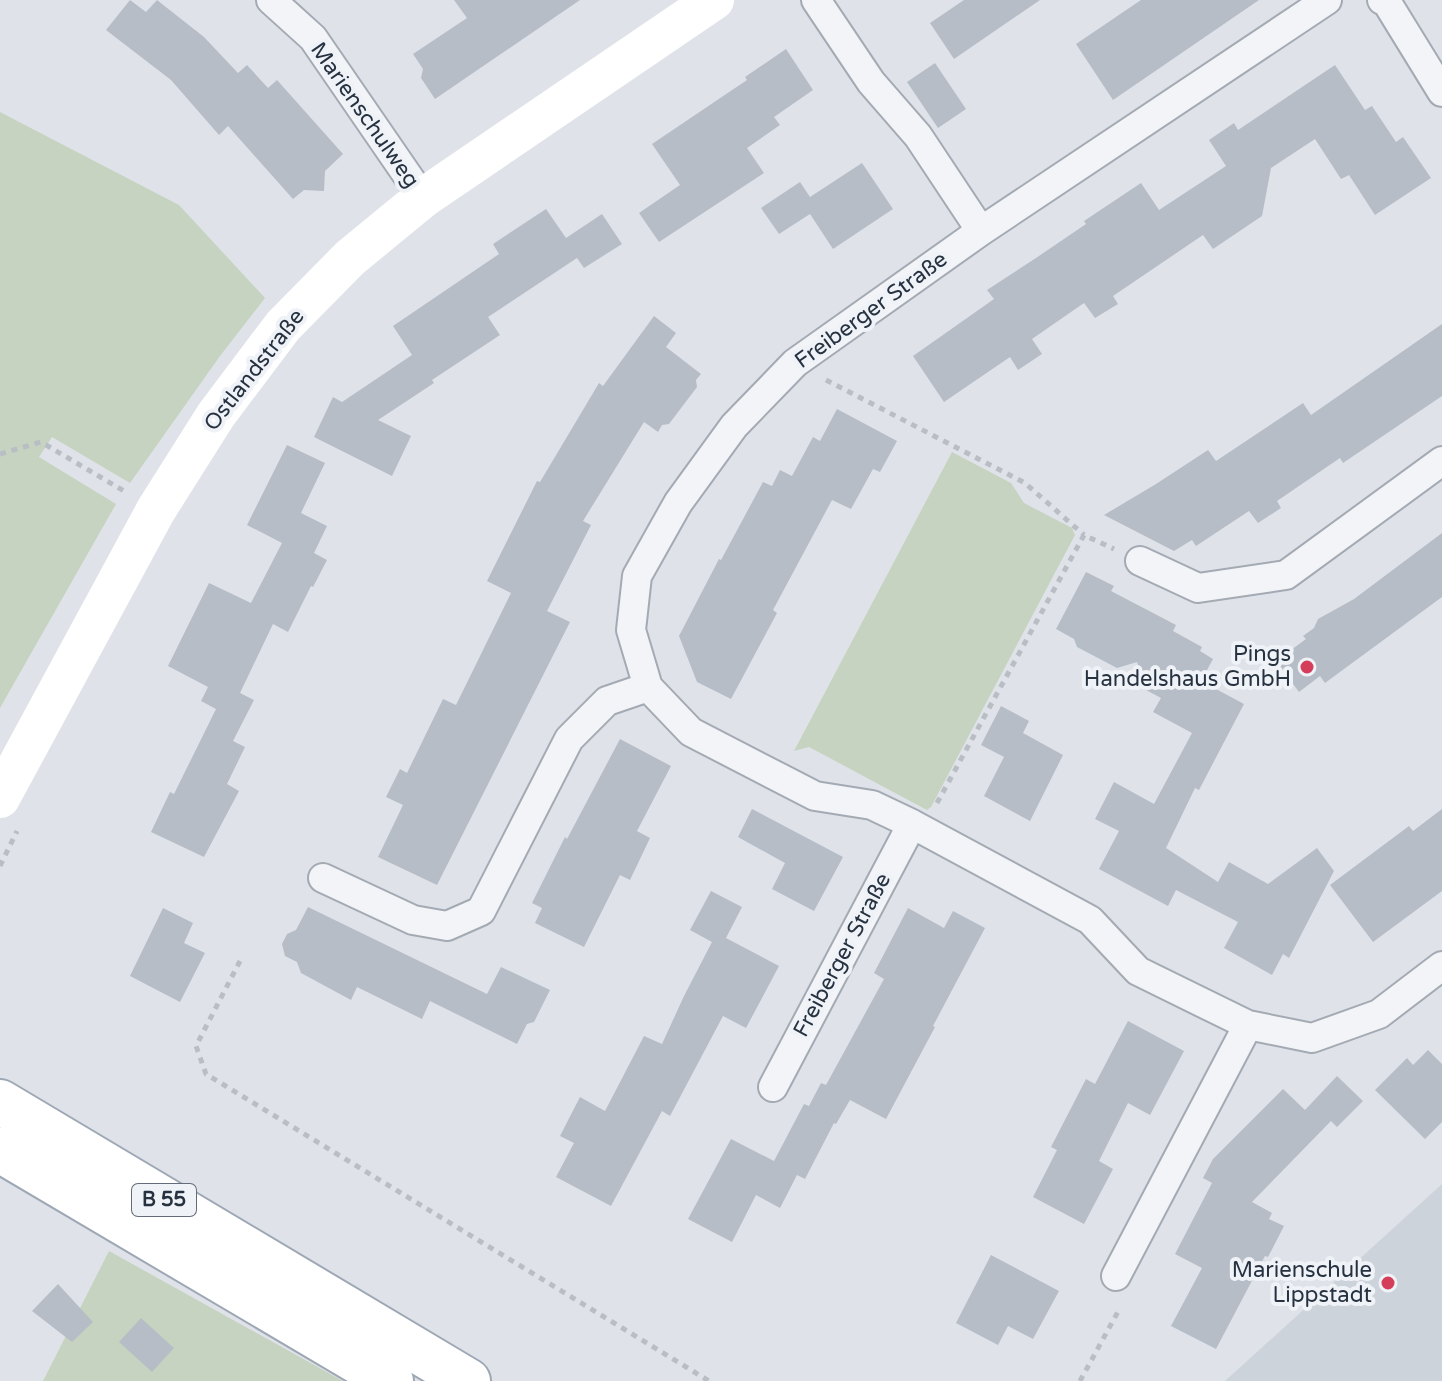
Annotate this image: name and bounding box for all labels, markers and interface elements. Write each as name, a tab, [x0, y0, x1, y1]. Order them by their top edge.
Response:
street label: Marienschulweg	[305, 37, 425, 193]
street label: Freiberger Straße	[790, 246, 952, 374]
street label: Ostlandstraße	[198, 304, 310, 436]
place label: Pings Handelshaus GmbH	[1084, 641, 1291, 692]
marker: Pings Handelshaus GmbH	[1298, 658, 1316, 676]
street label: Freiberger Straße	[788, 869, 896, 1041]
road number: B 55	[132, 1184, 196, 1216]
place label: Marienschule Lippstadt	[1232, 1257, 1372, 1308]
marker: Marienschule Lippstadt	[1379, 1274, 1397, 1292]

